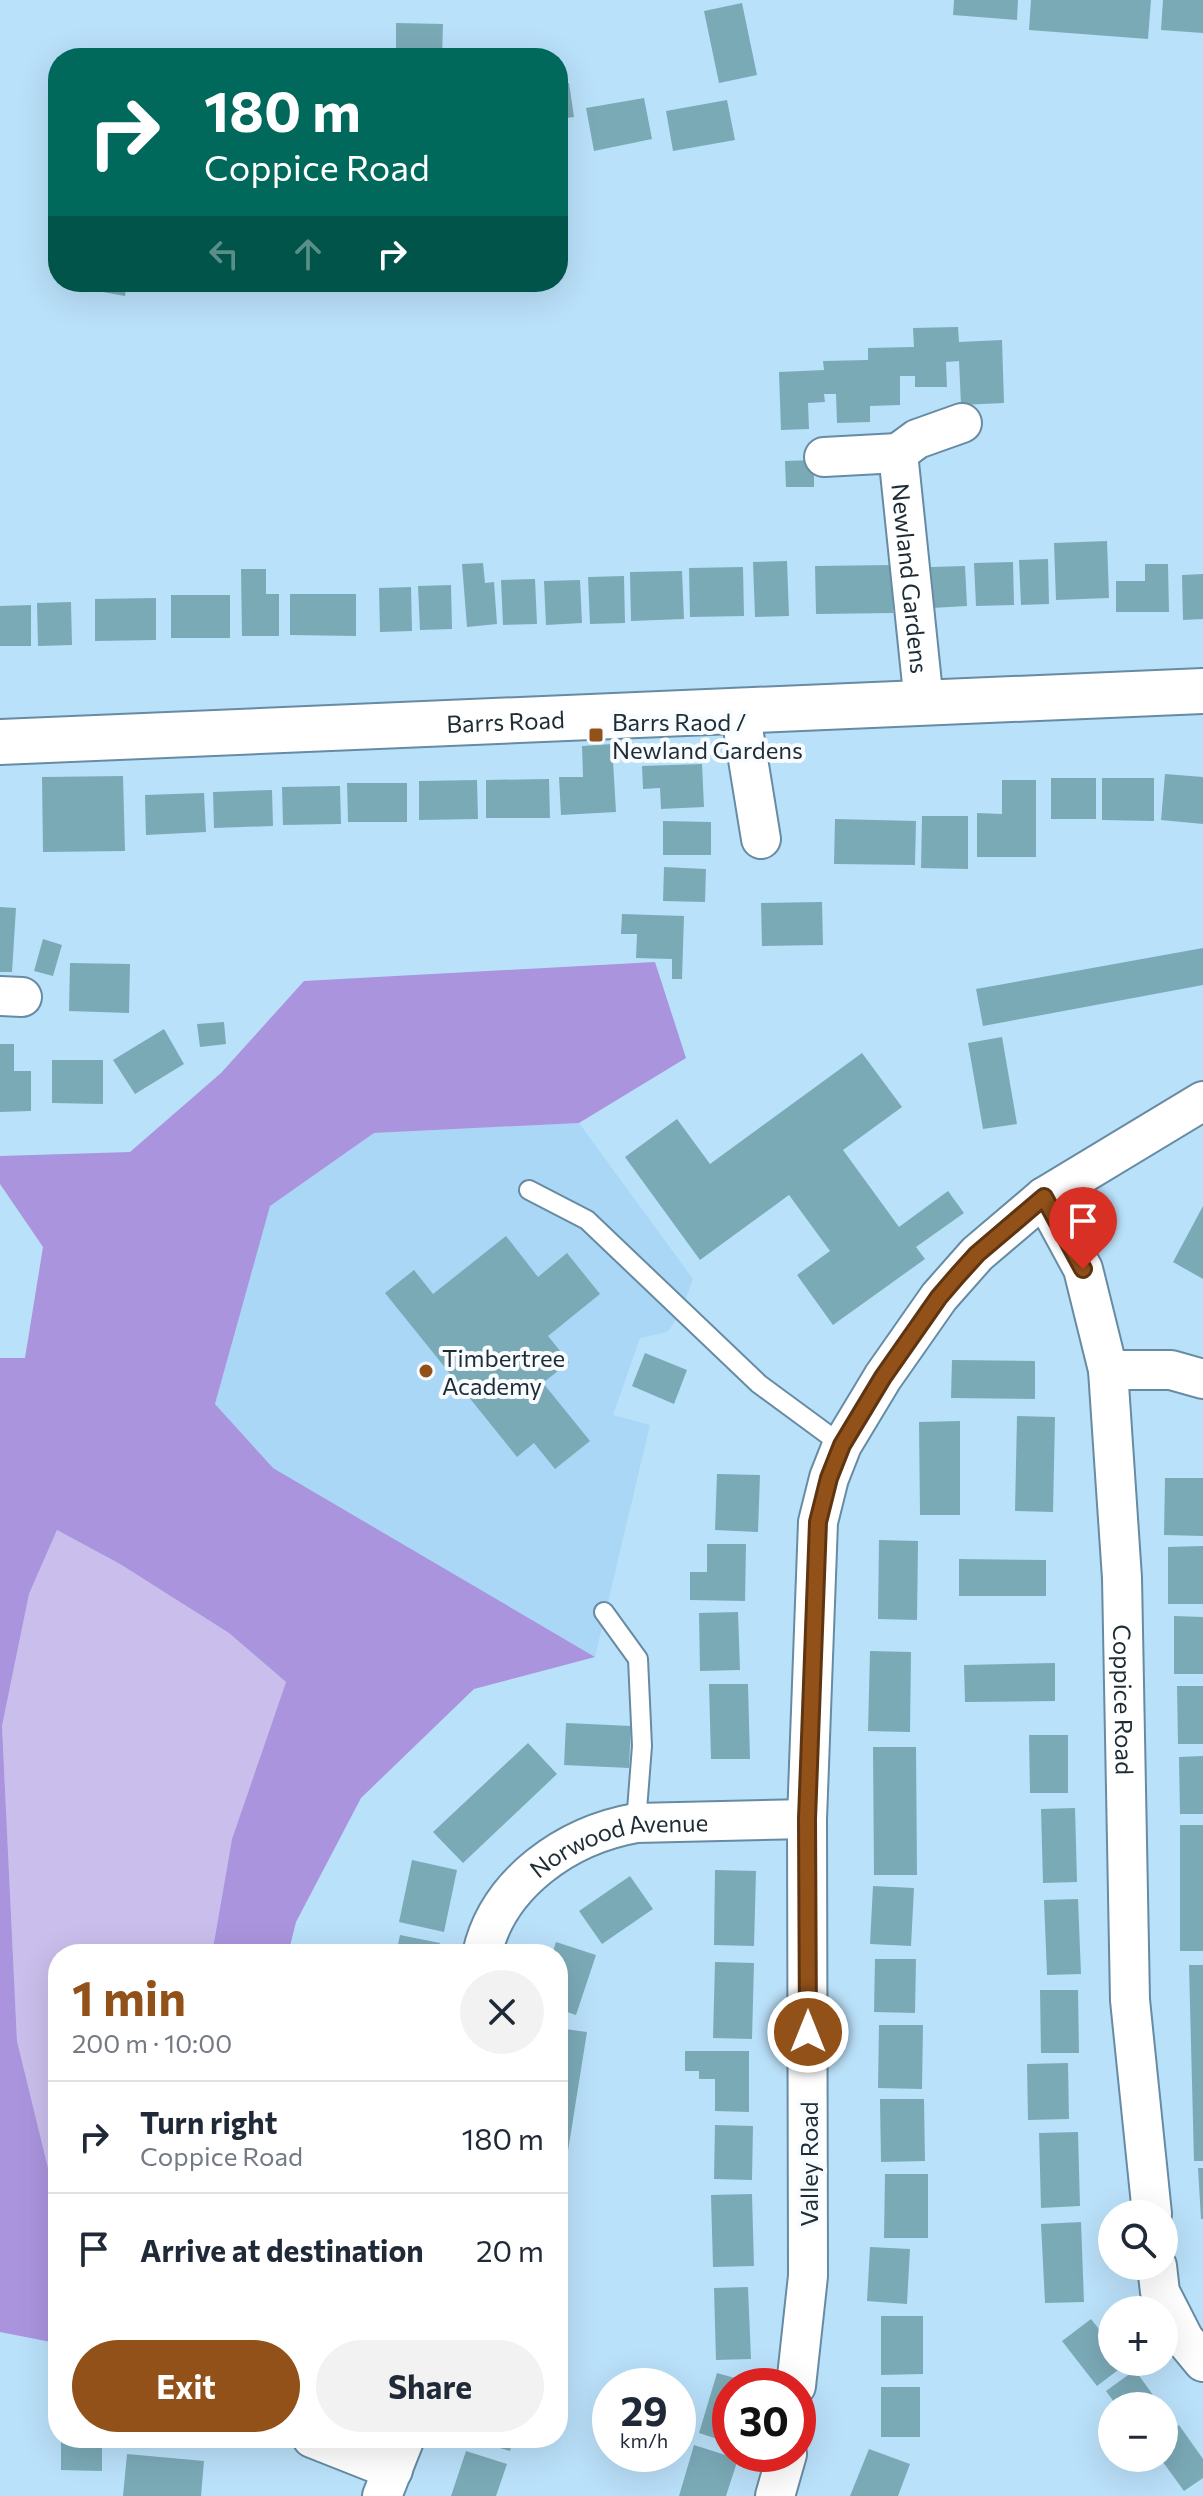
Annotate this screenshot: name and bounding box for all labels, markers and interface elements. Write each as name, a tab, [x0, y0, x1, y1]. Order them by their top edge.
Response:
text: 180 m	[204, 75, 361, 144]
icon: right	[72, 80, 176, 184]
text: Coppice Road	[204, 144, 430, 188]
icon: left	[202, 232, 246, 276]
icon: ahead	[286, 232, 330, 276]
icon: right	[370, 232, 414, 276]
street label: Newland Gardens	[887, 482, 935, 675]
street label: Barrs Road	[446, 704, 565, 738]
place label: Barrs Raod / Newland Gardens	[612, 707, 803, 764]
marker: Barrs Raod / Newland Gardens	[587, 726, 605, 744]
pin	[1049, 1187, 1117, 1269]
icon: arrive	[1061, 1199, 1105, 1243]
place label: Timbertree Academy	[442, 1343, 565, 1400]
marker: Timbertree Academy	[417, 1362, 435, 1380]
street label: Coppice Road	[1108, 1624, 1140, 1775]
street label: Norwood Avenue	[523, 1807, 709, 1883]
text: 1 min	[72, 1967, 186, 2026]
button: close	[460, 1970, 544, 2054]
position arrow	[766, 1990, 850, 2074]
text: 200 m · 10:00	[72, 2027, 232, 2058]
street label: Valley Road	[794, 2101, 823, 2227]
text: Turn right	[140, 2103, 277, 2140]
icon: right	[72, 2115, 116, 2159]
text: 180 m	[461, 2119, 544, 2156]
text: Coppice Road	[140, 2140, 303, 2171]
map controls	[1098, 2200, 1178, 2472]
button: search	[1098, 2200, 1178, 2280]
icon: arrive	[72, 2227, 116, 2271]
text: Arrive at destination	[140, 2231, 424, 2268]
text: 20 m	[476, 2231, 544, 2268]
button: +	[1098, 2296, 1178, 2376]
button: Exit	[72, 2340, 300, 2432]
button: Share	[316, 2340, 544, 2432]
speed limit sign: 30	[712, 2368, 816, 2472]
text: 29	[620, 2385, 668, 2434]
button: −	[1098, 2392, 1178, 2472]
text: km/h	[620, 2428, 668, 2452]

